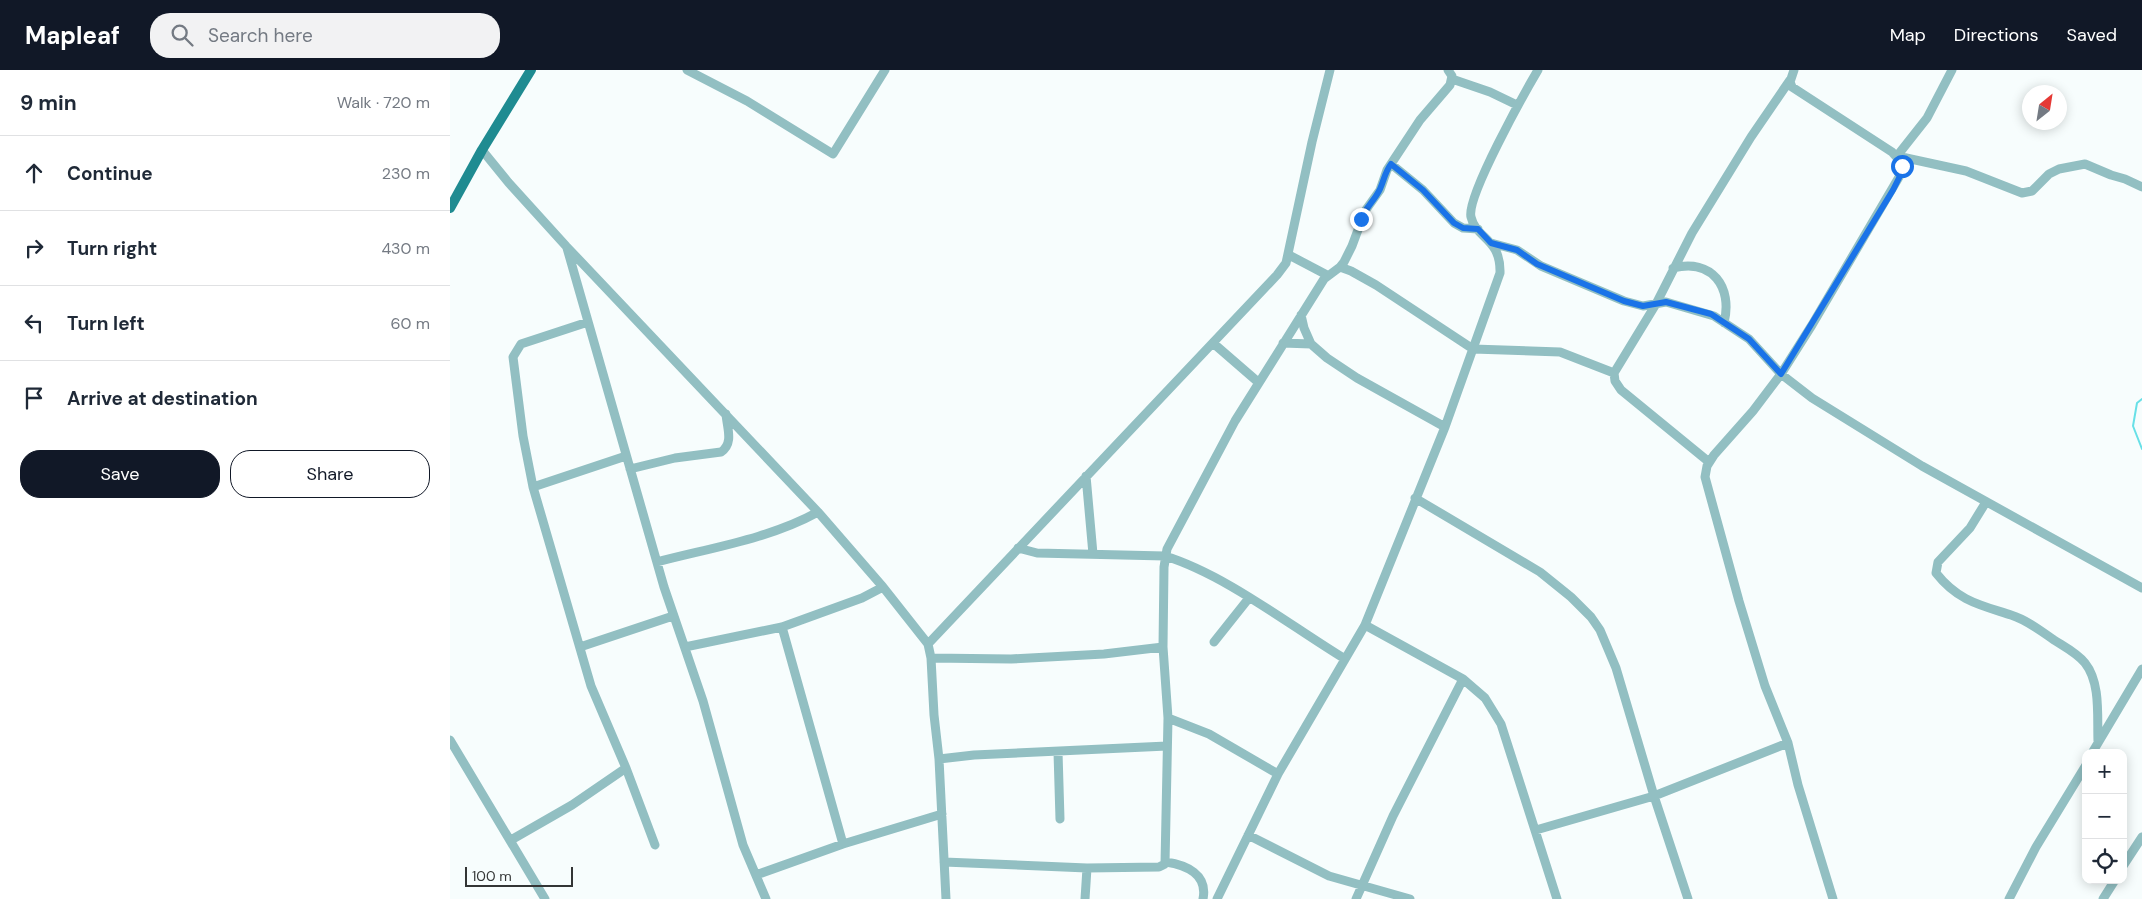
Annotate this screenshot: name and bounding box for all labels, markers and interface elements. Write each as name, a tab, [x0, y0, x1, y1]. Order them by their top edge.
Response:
search box	[150, 13, 500, 58]
text: Mapleaf	[25, 20, 120, 51]
icon: search	[168, 21, 196, 49]
text: Search here	[208, 23, 313, 48]
text: Map	[1890, 23, 1926, 47]
text: Directions	[1954, 23, 2039, 47]
text: Saved	[2067, 23, 2117, 47]
north arrow	[2022, 85, 2067, 130]
text: 9 min	[20, 89, 77, 117]
text: Walk · 720 m	[337, 92, 430, 113]
route start	[1891, 155, 1914, 178]
icon: ahead	[20, 159, 48, 187]
text: Continue	[67, 161, 153, 186]
text: 230 m	[382, 163, 430, 184]
route end	[1350, 208, 1373, 231]
icon: right	[20, 234, 48, 262]
text: Turn right	[67, 236, 157, 261]
text: 430 m	[381, 238, 430, 259]
icon: left	[20, 309, 48, 337]
text: Turn left	[67, 311, 145, 336]
text: 60 m	[390, 313, 430, 334]
icon: arrive	[20, 384, 48, 412]
text: Arrive at destination	[67, 386, 258, 411]
button: Save	[20, 450, 220, 498]
button: Share	[230, 450, 430, 498]
map controls	[2082, 749, 2127, 884]
button: +	[2082, 749, 2127, 794]
button: −	[2082, 794, 2127, 839]
button: locate	[2082, 839, 2127, 884]
scale bar	[465, 864, 572, 887]
text: 100 m	[472, 867, 512, 885]

